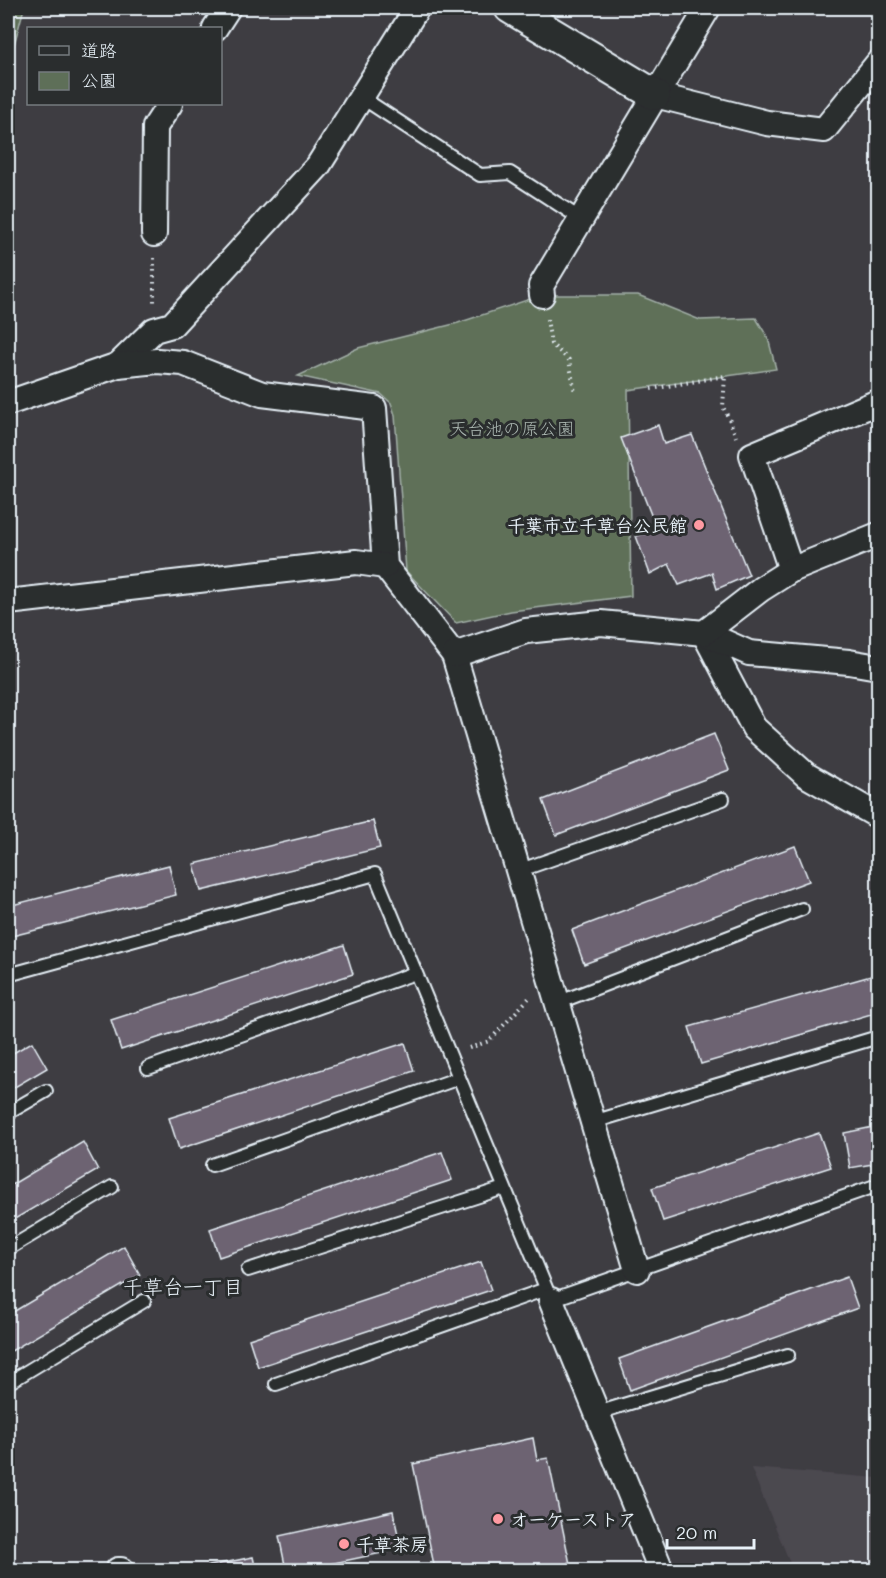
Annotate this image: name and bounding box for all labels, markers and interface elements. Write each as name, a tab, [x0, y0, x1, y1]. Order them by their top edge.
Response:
legend	[27, 27, 222, 105]
text: 道路	[81, 38, 117, 62]
text: 公園	[81, 68, 117, 92]
park label: 天台池の原公園	[449, 416, 575, 440]
place label: 千葉市立千草台公民館	[507, 513, 687, 537]
marker: 千葉市立千草台公民館	[692, 518, 706, 532]
district label: 千草台一丁目	[123, 1273, 243, 1299]
place label: オーケーストア	[510, 1507, 636, 1531]
marker: オーケーストア	[491, 1512, 505, 1526]
scale bar	[667, 1512, 754, 1550]
text: 20 m	[676, 1520, 717, 1544]
place label: 千草茶房	[356, 1532, 428, 1556]
marker: 千草茶房	[337, 1537, 351, 1551]

